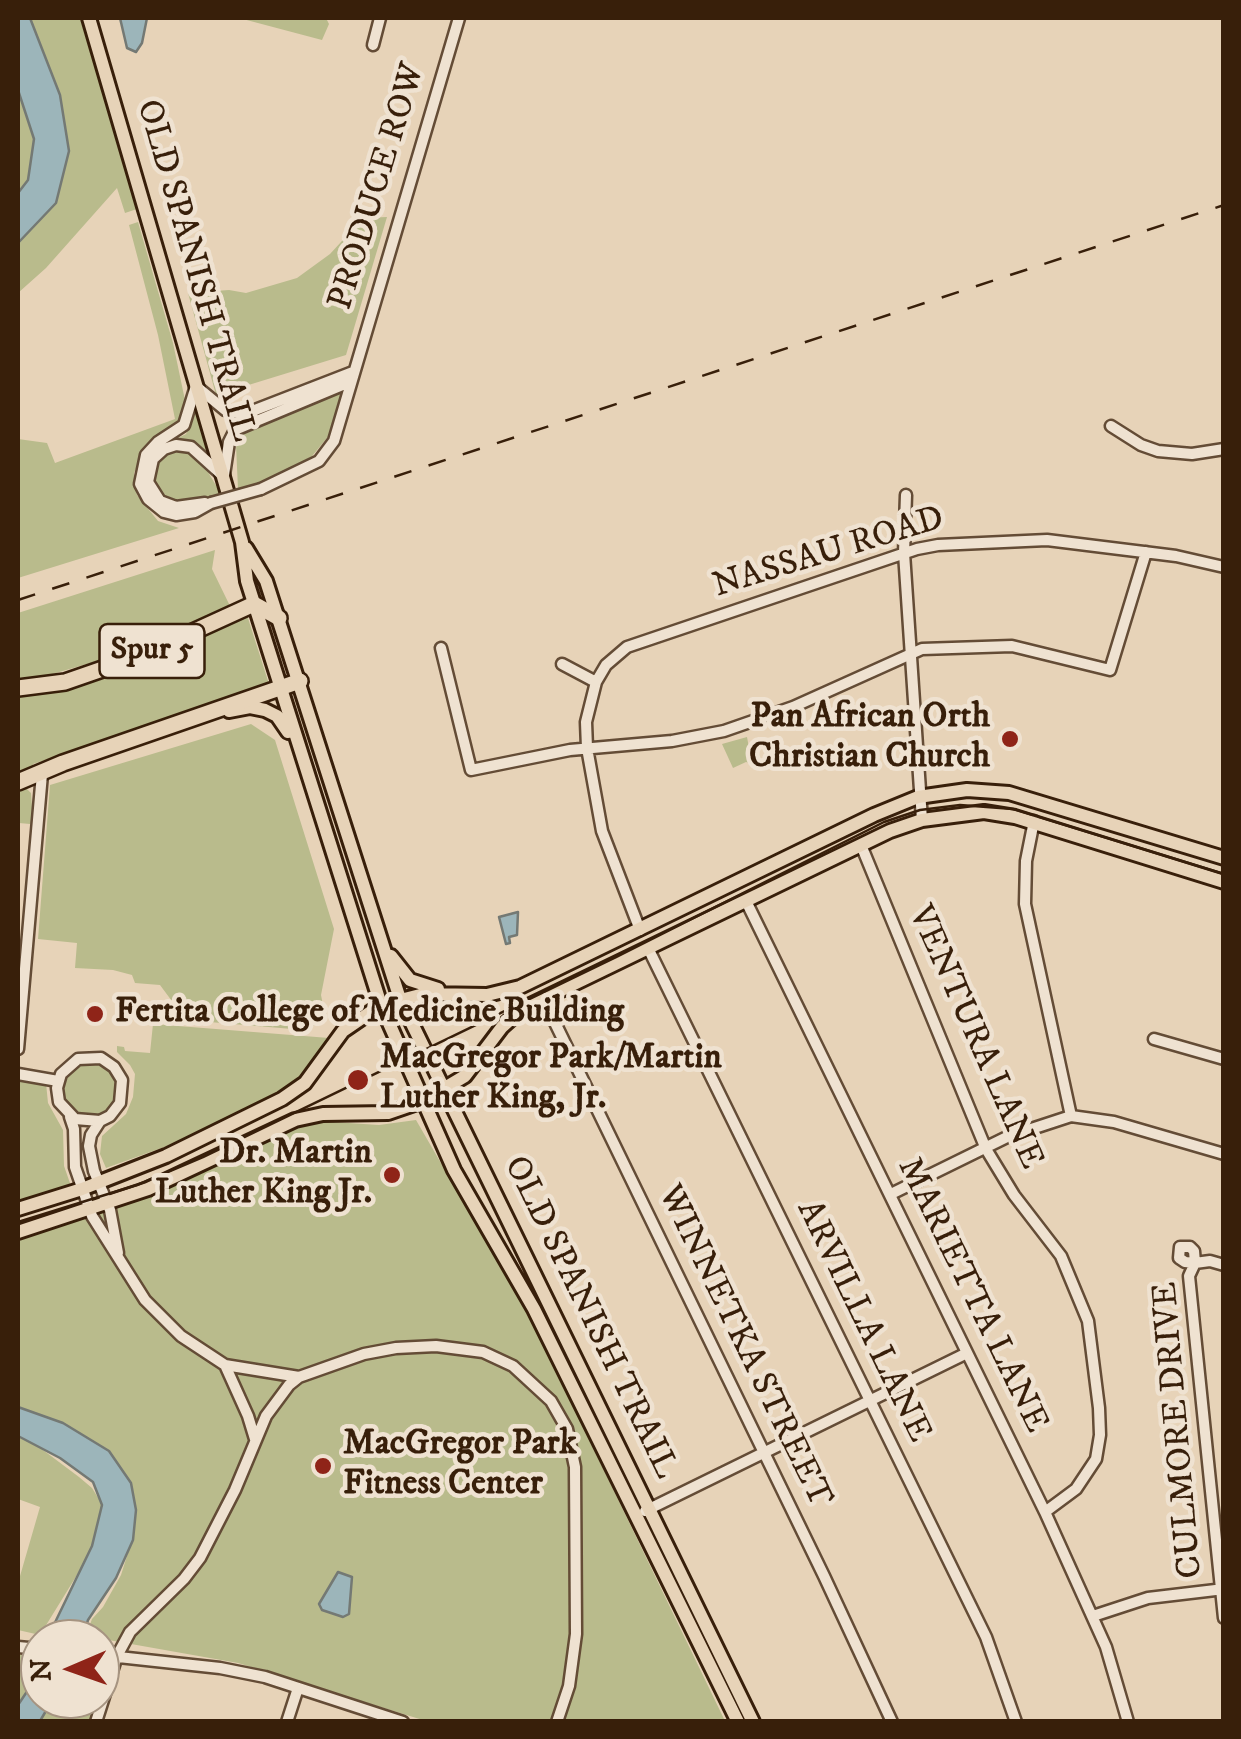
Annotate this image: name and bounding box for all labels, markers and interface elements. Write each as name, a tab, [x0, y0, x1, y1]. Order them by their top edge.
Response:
street label: PRODUCE ROW	[322, 59, 436, 315]
street label: OLD SPANISH TRAIL	[125, 95, 263, 447]
street label: NASSAU ROAD	[709, 499, 949, 609]
road number: Spur 5	[100, 624, 204, 678]
place label: Pan African Orth Christian Church	[749, 698, 990, 780]
marker: Pan African Orth Christian Church	[999, 728, 1021, 750]
street label: VENTURA LANE	[897, 900, 1051, 1176]
place label: Fertita College of Medicine Building	[115, 993, 624, 1035]
marker: Fertita College of Medicine Building	[84, 1003, 106, 1025]
place label: MacGregor Park/Martin Luther King, Jr.	[380, 1039, 722, 1121]
marker: MacGregor Park/Martin Luther King, Jr.	[345, 1067, 371, 1093]
place label: Dr. Martin Luther King Jr.	[155, 1134, 372, 1216]
street label: OLD SPANISH TRAIL	[493, 1150, 685, 1486]
street label: MARIETTA LANE	[886, 1152, 1056, 1440]
marker: Dr. Martin Luther King Jr.	[381, 1164, 403, 1186]
street label: WINNETKA STREET	[647, 1179, 839, 1515]
street label: ARVILLA LANE	[785, 1194, 939, 1450]
street label: CULMORE DRIVE	[1146, 1280, 1214, 1580]
place label: MacGregor Park Fitness Center	[343, 1425, 577, 1507]
marker: MacGregor Park Fitness Center	[312, 1455, 334, 1477]
north arrow	[20, 1619, 120, 1719]
text: N	[24, 1658, 59, 1682]

